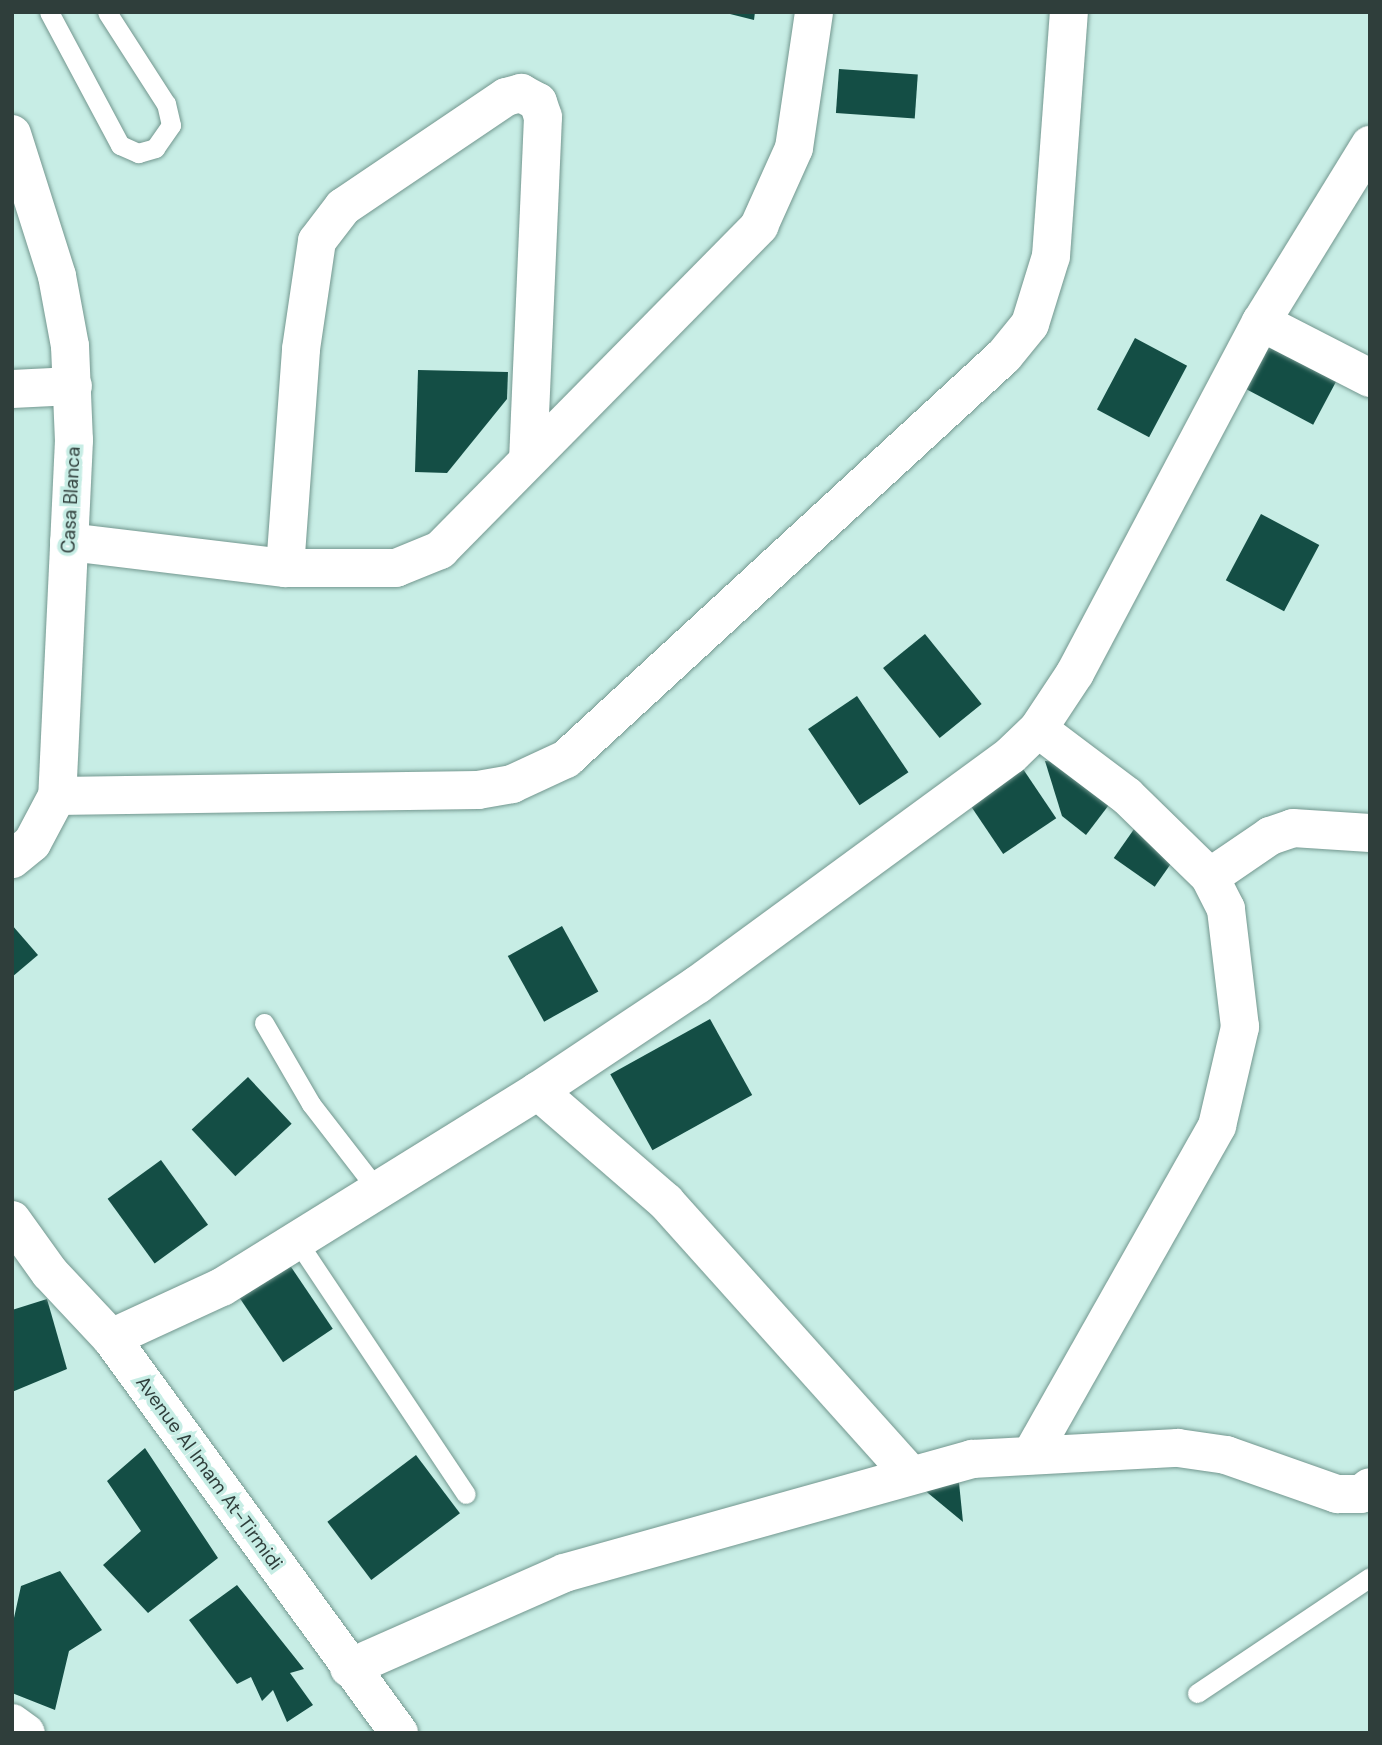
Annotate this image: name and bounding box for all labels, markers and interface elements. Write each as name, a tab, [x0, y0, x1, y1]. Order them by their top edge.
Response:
street label: Casa Blanca	[57, 446, 85, 554]
street label: Avenue Al Imam At-Tirmidi	[131, 1372, 287, 1574]

